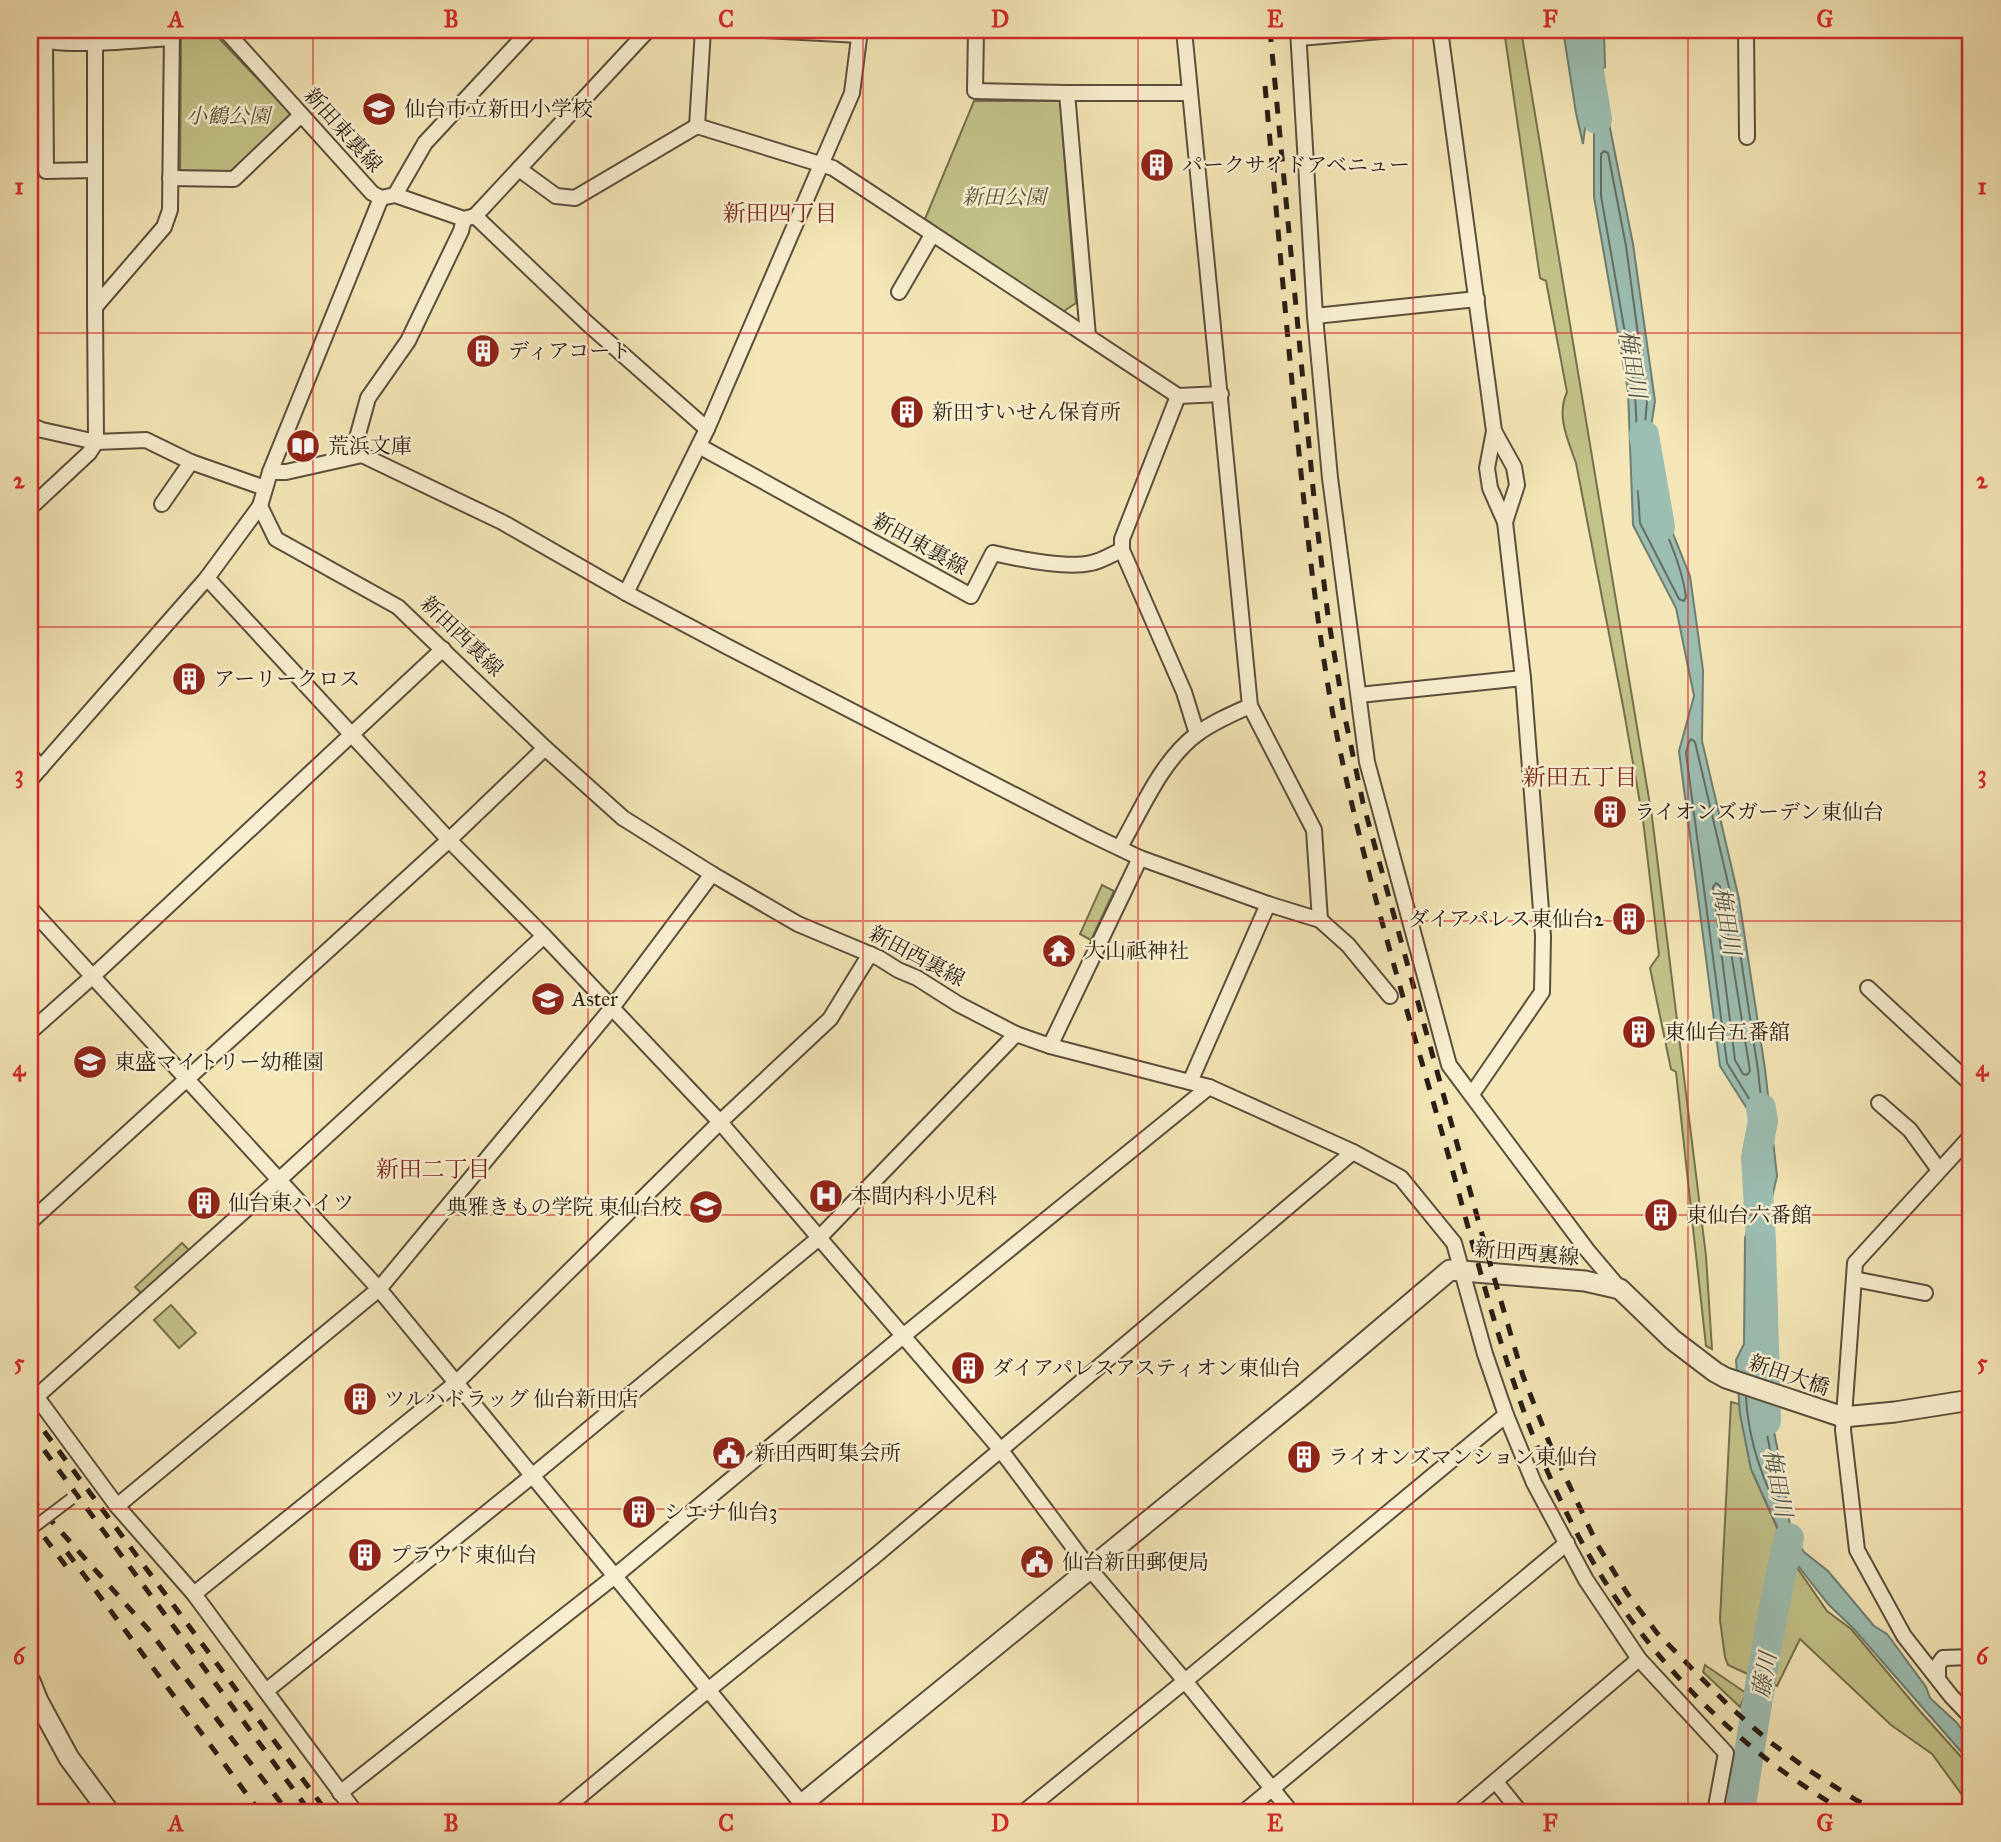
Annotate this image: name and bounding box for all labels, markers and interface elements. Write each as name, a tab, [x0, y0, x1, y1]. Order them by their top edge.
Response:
text: A	[166, 5, 184, 33]
text: B	[443, 5, 459, 33]
text: C	[718, 5, 734, 33]
text: D	[991, 5, 1009, 33]
text: E	[1267, 5, 1284, 33]
text: F	[1542, 5, 1558, 33]
text: G	[1817, 5, 1834, 33]
street label: 新田東裏線	[298, 82, 388, 178]
school or university icon: 仙台市立新田小学校	[360, 90, 398, 128]
place label: 仙台市立新田小学校	[404, 96, 593, 122]
park label: 小鶴公園	[186, 103, 273, 129]
building icon: パークサイドアベニュー	[1138, 146, 1176, 184]
place label: パークサイドアベニュー	[1182, 152, 1410, 178]
text: 1	[14, 172, 24, 200]
text: 1	[1977, 172, 1987, 200]
park label: 新田公園	[962, 184, 1049, 210]
district label: 新田四丁目	[723, 199, 838, 227]
water label: 梅田川	[1614, 328, 1653, 403]
building icon: ディアコート	[464, 332, 502, 370]
place label: ディアコート	[508, 338, 631, 364]
building icon: 新田すいせん保育所	[888, 393, 926, 431]
place label: 新田すいせん保育所	[932, 399, 1121, 425]
library icon: 荒浜文庫	[284, 427, 322, 465]
place label: 荒浜文庫	[328, 433, 412, 459]
text: 2	[13, 466, 25, 494]
text: 2	[1976, 466, 1988, 494]
street label: 新田東裏線	[868, 507, 972, 581]
street label: 新田西裏線	[415, 590, 509, 682]
building icon: アーリークロス	[170, 660, 208, 698]
place label: アーリークロス	[214, 666, 360, 692]
text: 3	[14, 760, 24, 789]
text: 3	[1977, 760, 1987, 789]
district label: 新田五丁目	[1523, 763, 1638, 791]
building icon: ライオンズガーデン東仙台	[1591, 793, 1629, 831]
place label: ライオンズガーデン東仙台	[1634, 799, 1884, 825]
water label: 梅田川	[1707, 885, 1747, 960]
building icon: ダイアパレス東仙台2	[1610, 900, 1648, 938]
place label: ダイアパレス東仙台2	[1408, 906, 1605, 932]
street label: 新田西裏線	[865, 920, 969, 992]
temple icon: 大山祗神社	[1040, 932, 1078, 970]
place label: 大山祗神社	[1084, 938, 1189, 964]
school or university icon: Aster	[529, 980, 567, 1018]
place label: Aster	[571, 986, 618, 1012]
building icon: 東仙台五番舘	[1620, 1013, 1658, 1051]
place label: 東仙台五番舘	[1664, 1019, 1790, 1045]
school or university icon: 東盛マイトリー幼稚園	[71, 1043, 109, 1081]
place label: 東盛マイトリー幼稚園	[114, 1049, 324, 1075]
text: 4	[13, 1054, 27, 1082]
text: 4	[1976, 1054, 1990, 1082]
district label: 新田二丁目	[376, 1155, 491, 1183]
hospital icon: 本間内科小児科	[807, 1177, 845, 1215]
place label: 本間内科小児科	[850, 1183, 997, 1209]
building icon: 仙台東ハイツ	[185, 1184, 223, 1222]
school or university icon: 典雅きもの学院 東仙台校	[687, 1188, 725, 1226]
place label: 仙台東ハイツ	[228, 1190, 354, 1216]
place label: 典雅きもの学院 東仙台校	[446, 1194, 682, 1220]
building icon: 東仙台六番館	[1642, 1196, 1680, 1234]
place label: 東仙台六番館	[1686, 1202, 1812, 1228]
street label: 新田西裏線	[1474, 1235, 1580, 1271]
text: 5	[14, 1348, 25, 1376]
text: 5	[1977, 1348, 1988, 1376]
building icon: ダイアパレスアスティオン東仙台	[949, 1349, 987, 1387]
street label: 新田大橋	[1745, 1349, 1833, 1401]
place label: ダイアパレスアスティオン東仙台	[992, 1355, 1301, 1381]
building icon: ツルハドラッグ 仙台新田店	[341, 1380, 379, 1418]
place label: ツルハドラッグ 仙台新田店	[384, 1386, 638, 1412]
public building icon: 新田西町集会所	[710, 1434, 748, 1472]
building icon: ライオンズマンション東仙台	[1285, 1438, 1323, 1476]
place label: 新田西町集会所	[754, 1440, 901, 1466]
place label: ライオンズマンション東仙台	[1328, 1444, 1598, 1470]
water label: 梅田川	[1758, 1446, 1799, 1522]
building icon: シエナ仙台3	[620, 1493, 658, 1531]
place label: シエナ仙台3	[664, 1499, 777, 1525]
building icon: プラウド東仙台	[346, 1536, 384, 1574]
place label: プラウド東仙台	[390, 1542, 537, 1568]
public building icon: 仙台新田郵便局	[1018, 1543, 1056, 1581]
place label: 仙台新田郵便局	[1062, 1549, 1209, 1575]
text: 6	[13, 1642, 26, 1670]
text: 6	[1976, 1642, 1989, 1670]
water label: 藤川	[1746, 1647, 1782, 1700]
text: A	[166, 1809, 184, 1837]
text: B	[443, 1809, 459, 1837]
text: C	[718, 1809, 734, 1837]
text: D	[991, 1809, 1009, 1837]
text: E	[1267, 1809, 1284, 1837]
text: F	[1542, 1809, 1558, 1837]
text: G	[1817, 1809, 1834, 1837]

